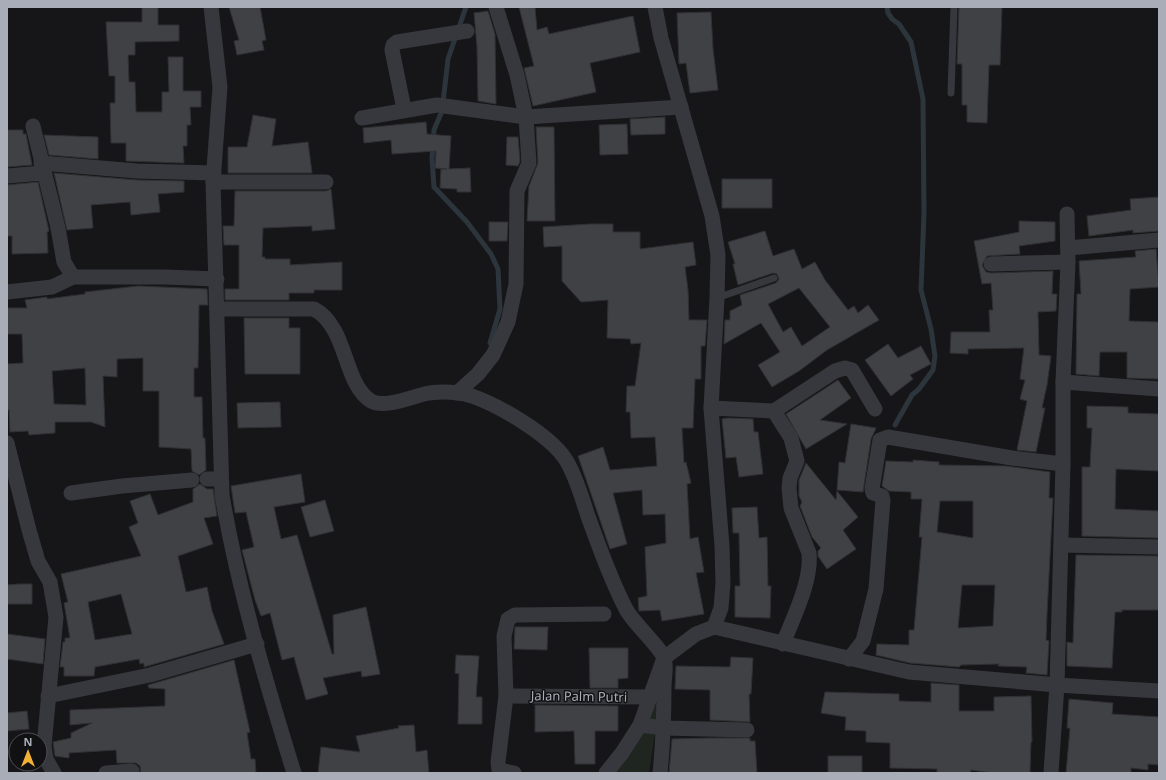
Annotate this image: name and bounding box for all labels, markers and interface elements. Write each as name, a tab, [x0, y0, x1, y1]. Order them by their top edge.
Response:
street label: Jalan Palm Putri	[529, 686, 627, 706]
north arrow	[8, 732, 48, 772]
text: N	[24, 734, 32, 749]

